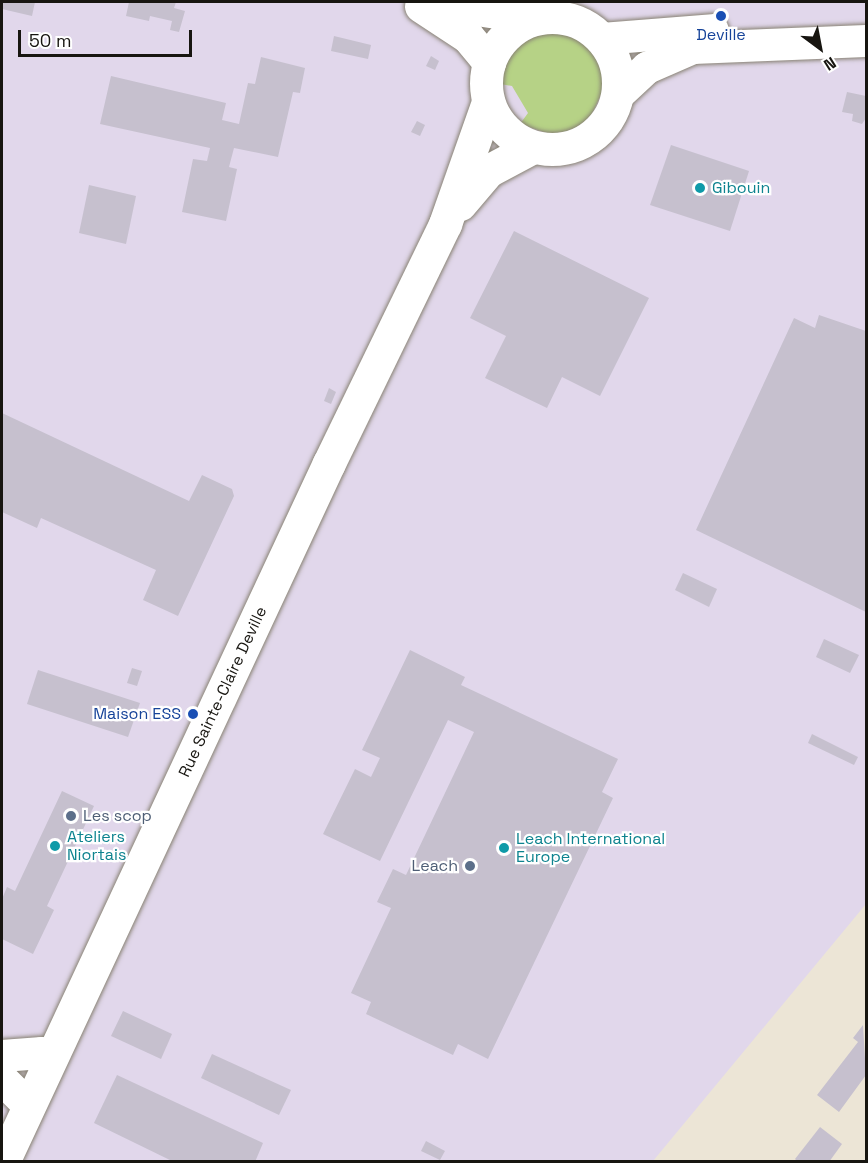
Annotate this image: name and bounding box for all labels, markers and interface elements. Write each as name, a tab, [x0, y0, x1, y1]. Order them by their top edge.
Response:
marker: Deville	[714, 9, 728, 23]
scale bar	[21, 18, 195, 56]
north arrow	[790, 18, 850, 78]
place label: Deville	[696, 25, 746, 45]
text: 50 m	[29, 29, 71, 52]
text: N	[820, 52, 840, 75]
place label: Gibouin	[712, 178, 770, 198]
marker: Gibouin	[693, 181, 707, 195]
street label: Rue Sainte-Claire Deville	[175, 604, 271, 780]
place label: Maison ESS	[93, 704, 181, 724]
marker: Maison ESS	[186, 707, 200, 721]
place label: Les scop	[83, 806, 152, 826]
marker: Les scop	[64, 809, 78, 823]
place label: Ateliers Niortais	[67, 827, 126, 865]
place label: Leach International Europe	[516, 829, 665, 867]
marker: Ateliers Niortais	[48, 839, 62, 853]
marker: Leach International Europe	[497, 841, 511, 855]
place label: Leach	[411, 856, 458, 876]
marker: Leach	[463, 859, 477, 873]

